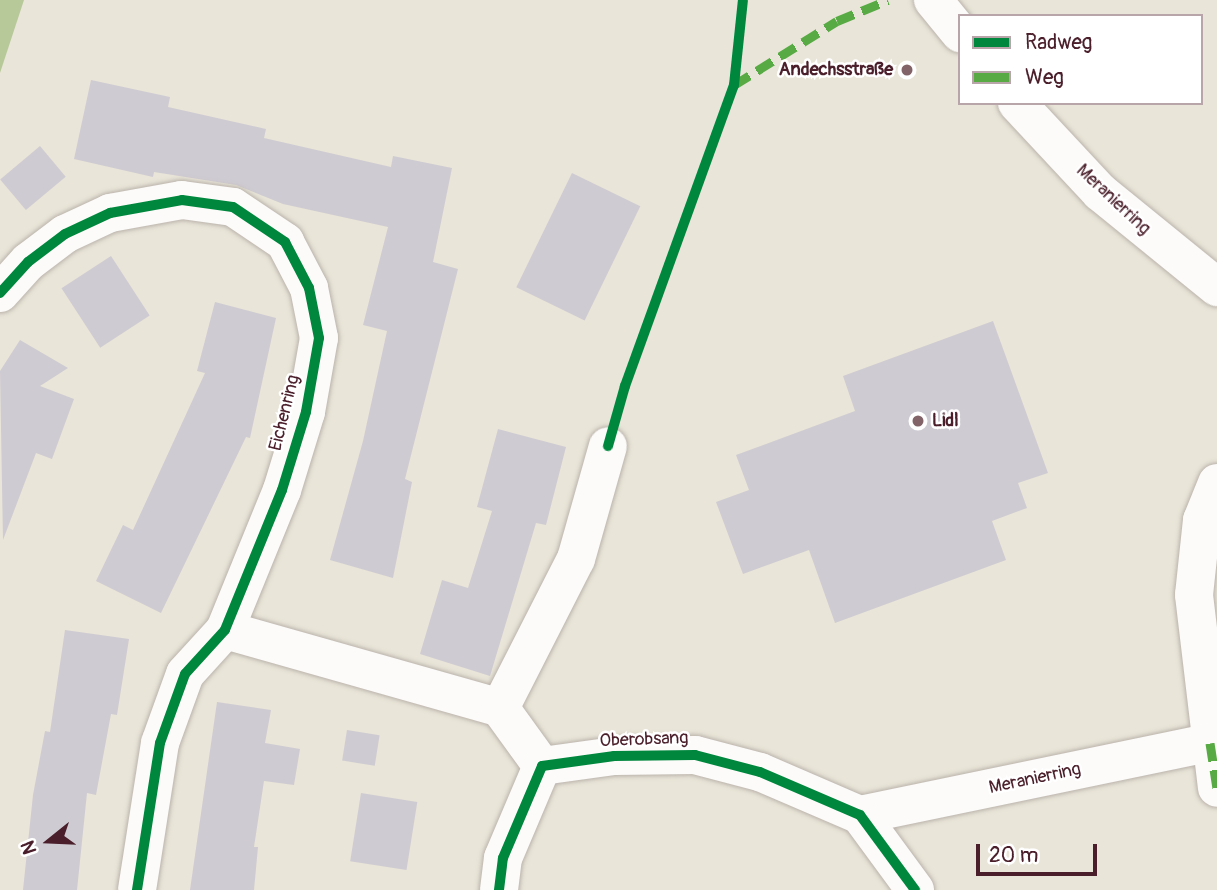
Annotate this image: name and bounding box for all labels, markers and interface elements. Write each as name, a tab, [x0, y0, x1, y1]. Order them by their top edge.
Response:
legend	[958, 14, 1203, 105]
text: Radweg	[1025, 29, 1092, 56]
place label: Andechsstraße	[779, 59, 893, 81]
marker: Andechsstraße	[899, 62, 915, 78]
text: Weg	[1025, 64, 1064, 91]
street label: Meranierring	[1071, 160, 1155, 240]
street label: Eichenring	[265, 373, 305, 453]
place label: Lidl	[932, 410, 958, 432]
marker: Lidl	[910, 413, 926, 429]
street label: Oberobsang	[599, 728, 689, 752]
street label: Meranierring	[987, 759, 1083, 799]
north arrow	[14, 806, 84, 876]
scale bar	[979, 830, 1100, 874]
text: N	[16, 838, 42, 857]
text: 20 m	[989, 842, 1038, 869]

